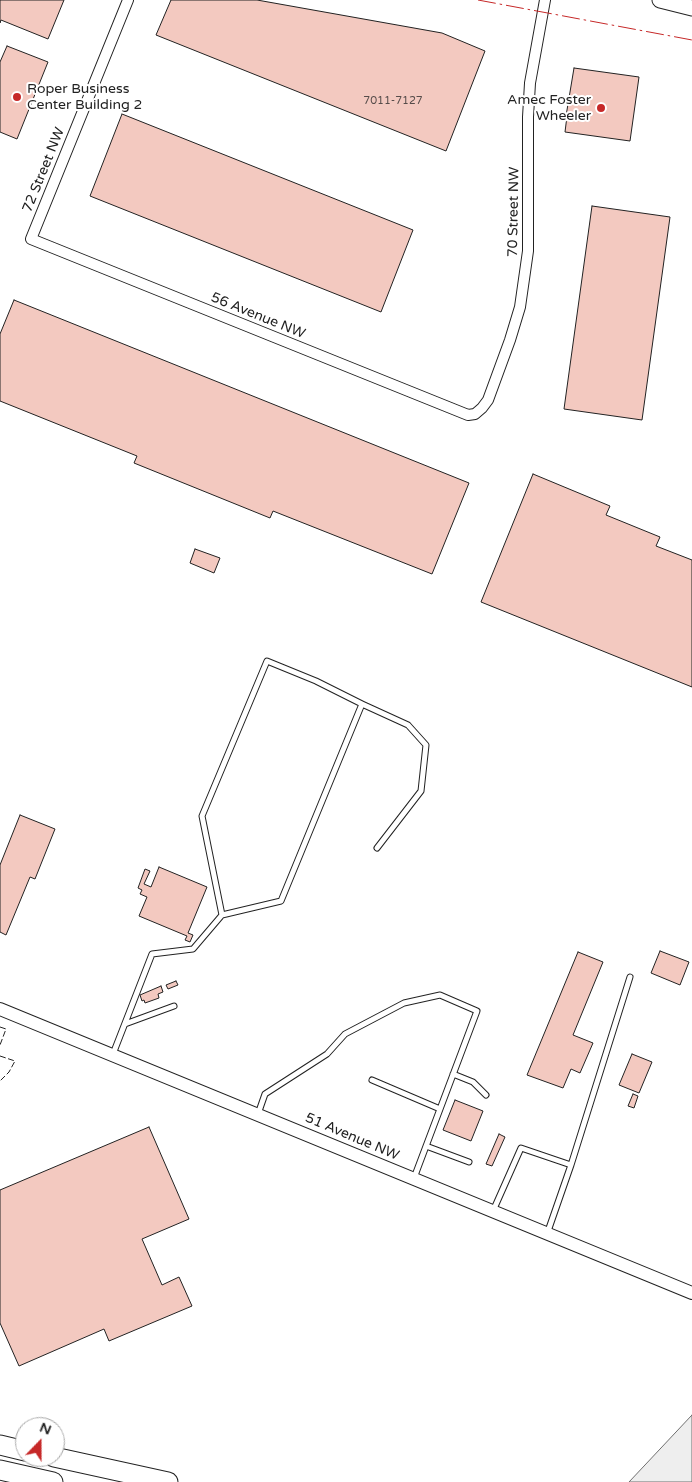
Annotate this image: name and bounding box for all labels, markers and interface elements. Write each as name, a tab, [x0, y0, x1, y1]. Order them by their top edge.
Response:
place label: Roper Business Center Building 2	[27, 81, 142, 114]
marker: Roper Business Center Building 2	[11, 91, 23, 103]
place label: Amec Foster Wheeler	[507, 92, 591, 124]
house number: 7011-7127	[363, 94, 423, 108]
marker: Amec Foster Wheeler	[595, 102, 607, 114]
street label: 72 Street NW	[19, 125, 69, 215]
street label: 70 Street NW	[505, 167, 523, 257]
street label: 56 Avenue NW	[208, 289, 308, 343]
street label: 51 Avenue NW	[303, 1110, 401, 1164]
north arrow	[15, 1417, 65, 1467]
text: N	[37, 1419, 54, 1439]

